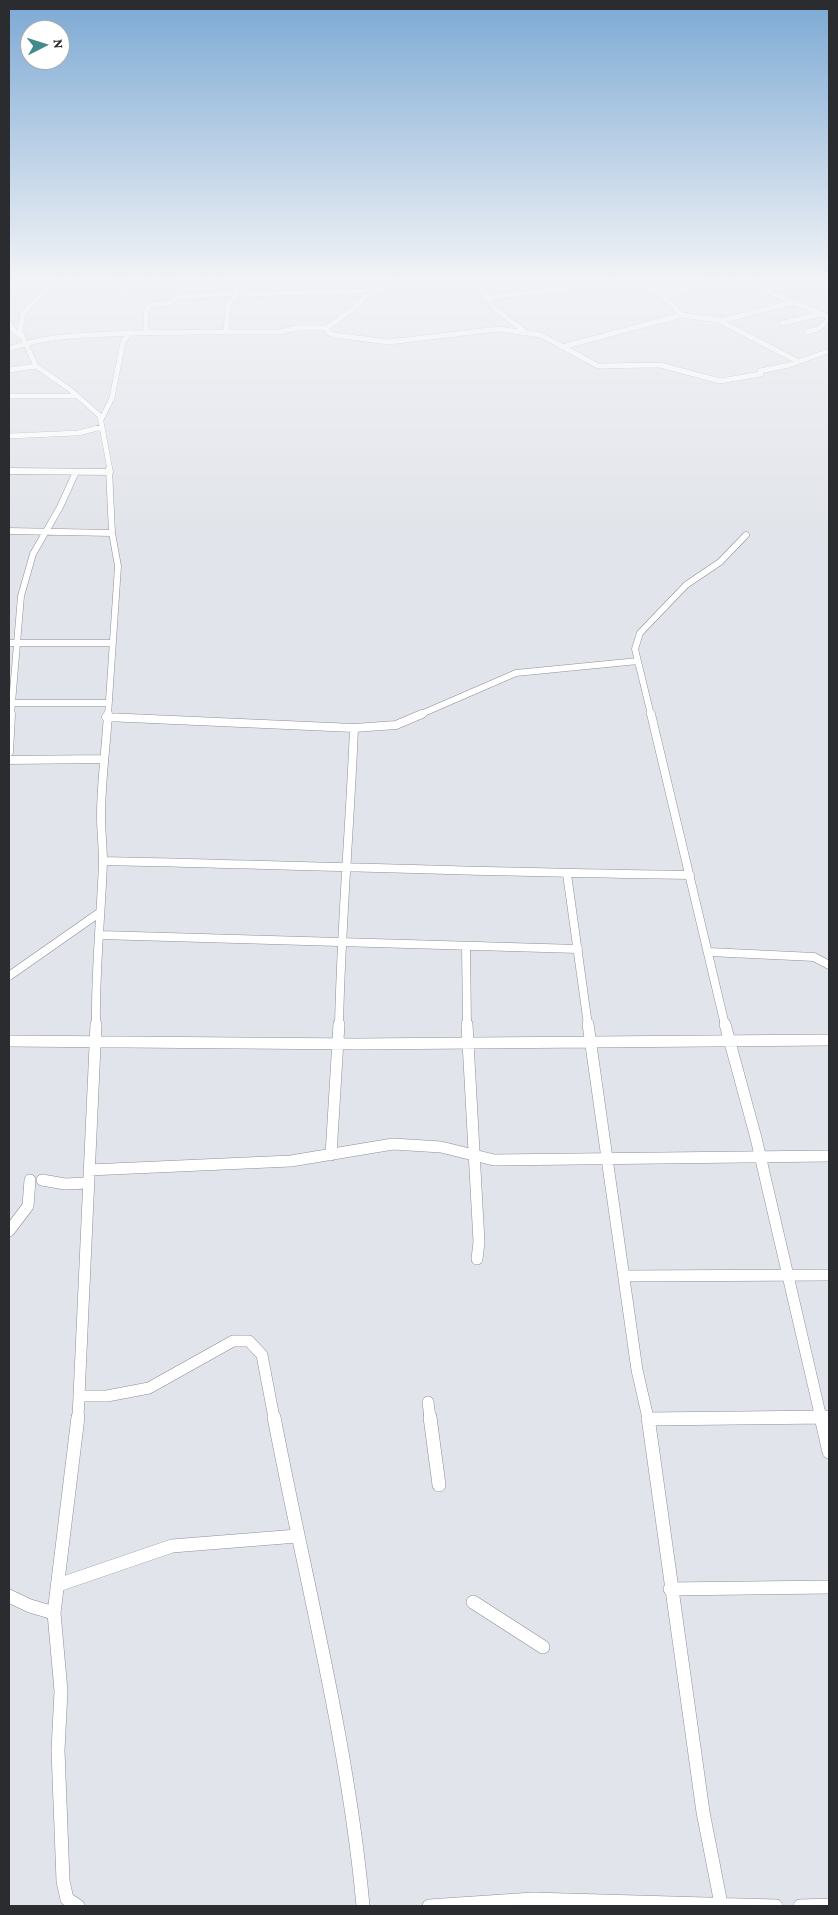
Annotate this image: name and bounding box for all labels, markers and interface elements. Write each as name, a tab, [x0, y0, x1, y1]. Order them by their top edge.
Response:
north arrow	[20, 20, 70, 70]
text: N	[51, 38, 67, 49]

